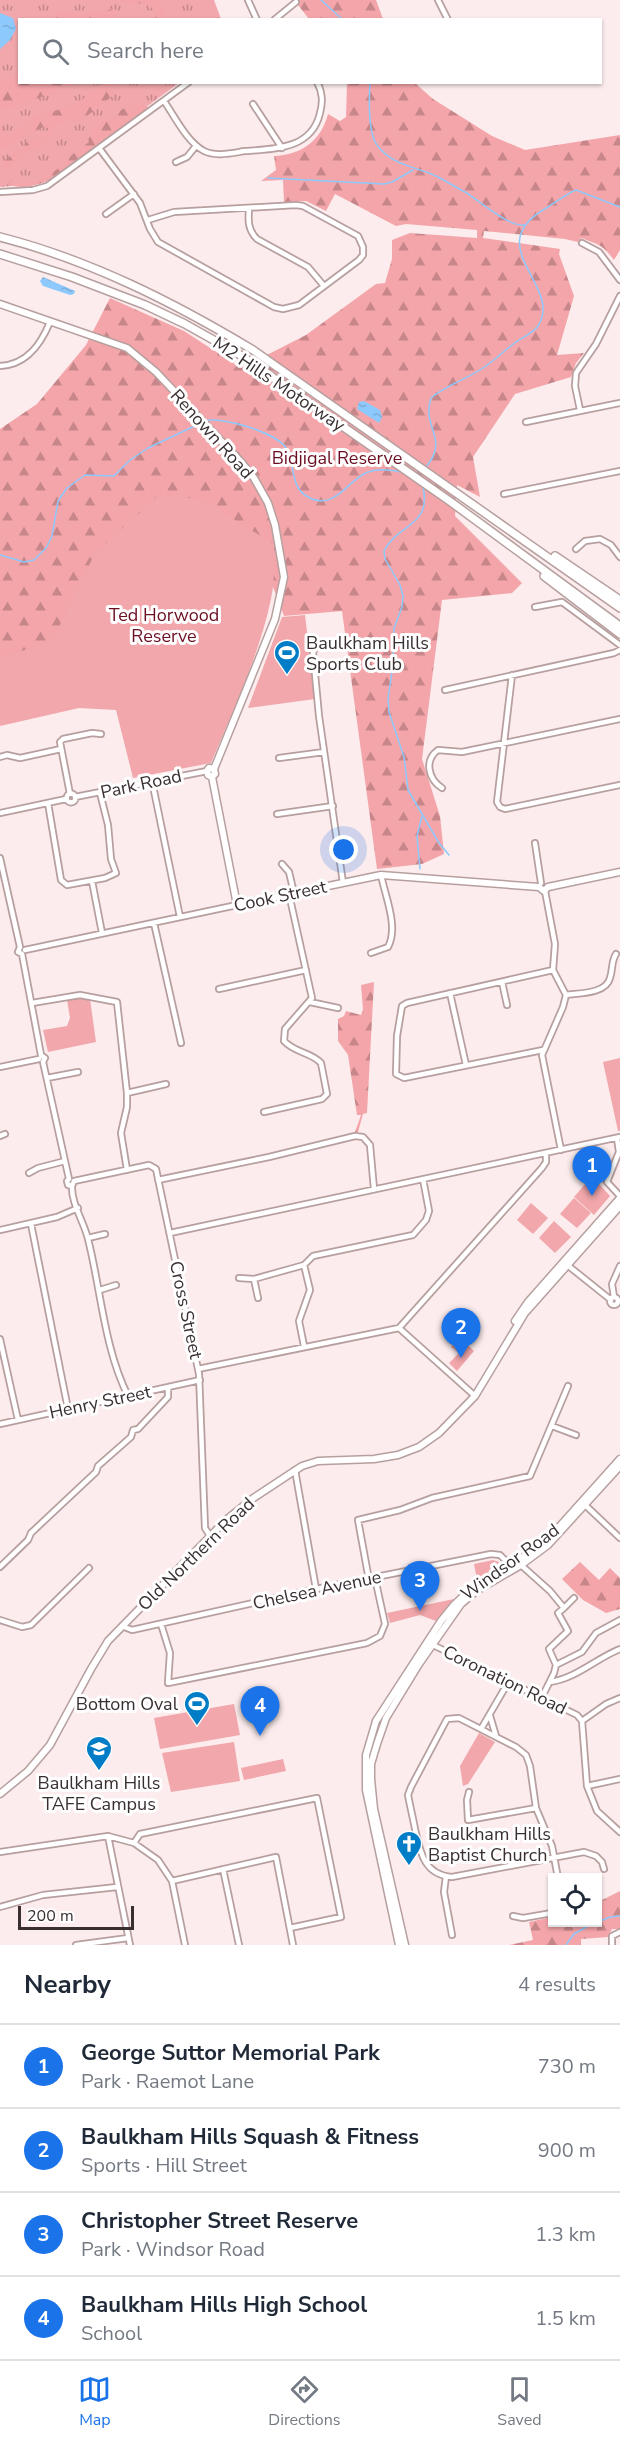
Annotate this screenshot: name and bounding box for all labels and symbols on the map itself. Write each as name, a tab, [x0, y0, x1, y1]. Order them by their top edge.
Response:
street label: M2 Hills Motorway	[208, 331, 350, 438]
street label: Renown Road	[165, 384, 259, 484]
park label: Bidjigal Reserve	[272, 446, 402, 470]
park label: Ted Horwood Reserve	[109, 603, 219, 648]
place label: Baulkham Hills Sports Club	[306, 631, 429, 676]
sports icon: Baulkham Hills Sports Club	[272, 638, 302, 676]
street label: Park Road	[98, 764, 184, 804]
your location	[329, 835, 358, 864]
street label: Cook Street	[231, 874, 329, 918]
pin: 1	[572, 1146, 612, 1196]
street label: Cross Street	[164, 1259, 208, 1362]
pin: 2	[442, 1308, 480, 1358]
street label: Henry Street	[47, 1379, 154, 1424]
street label: Old Northern Road	[132, 1492, 260, 1616]
street label: Windsor Road	[456, 1518, 564, 1606]
pin: 3	[400, 1562, 440, 1611]
street label: Chelsea Avenue	[251, 1565, 383, 1615]
street label: Coronation Road	[439, 1640, 571, 1720]
pin: 4	[240, 1686, 280, 1736]
sports icon: Bottom Oval	[182, 1689, 212, 1727]
place label: Bottom Oval	[76, 1692, 179, 1716]
school or university icon: Baulkham Hills TAFE Campus	[84, 1734, 114, 1772]
place label: Baulkham Hills TAFE Campus	[37, 1771, 161, 1816]
place label: Baulkham Hills Baptist Church	[428, 1822, 551, 1867]
church icon: Baulkham Hills Baptist Church	[394, 1829, 424, 1867]
scale bar	[18, 1903, 134, 1930]

